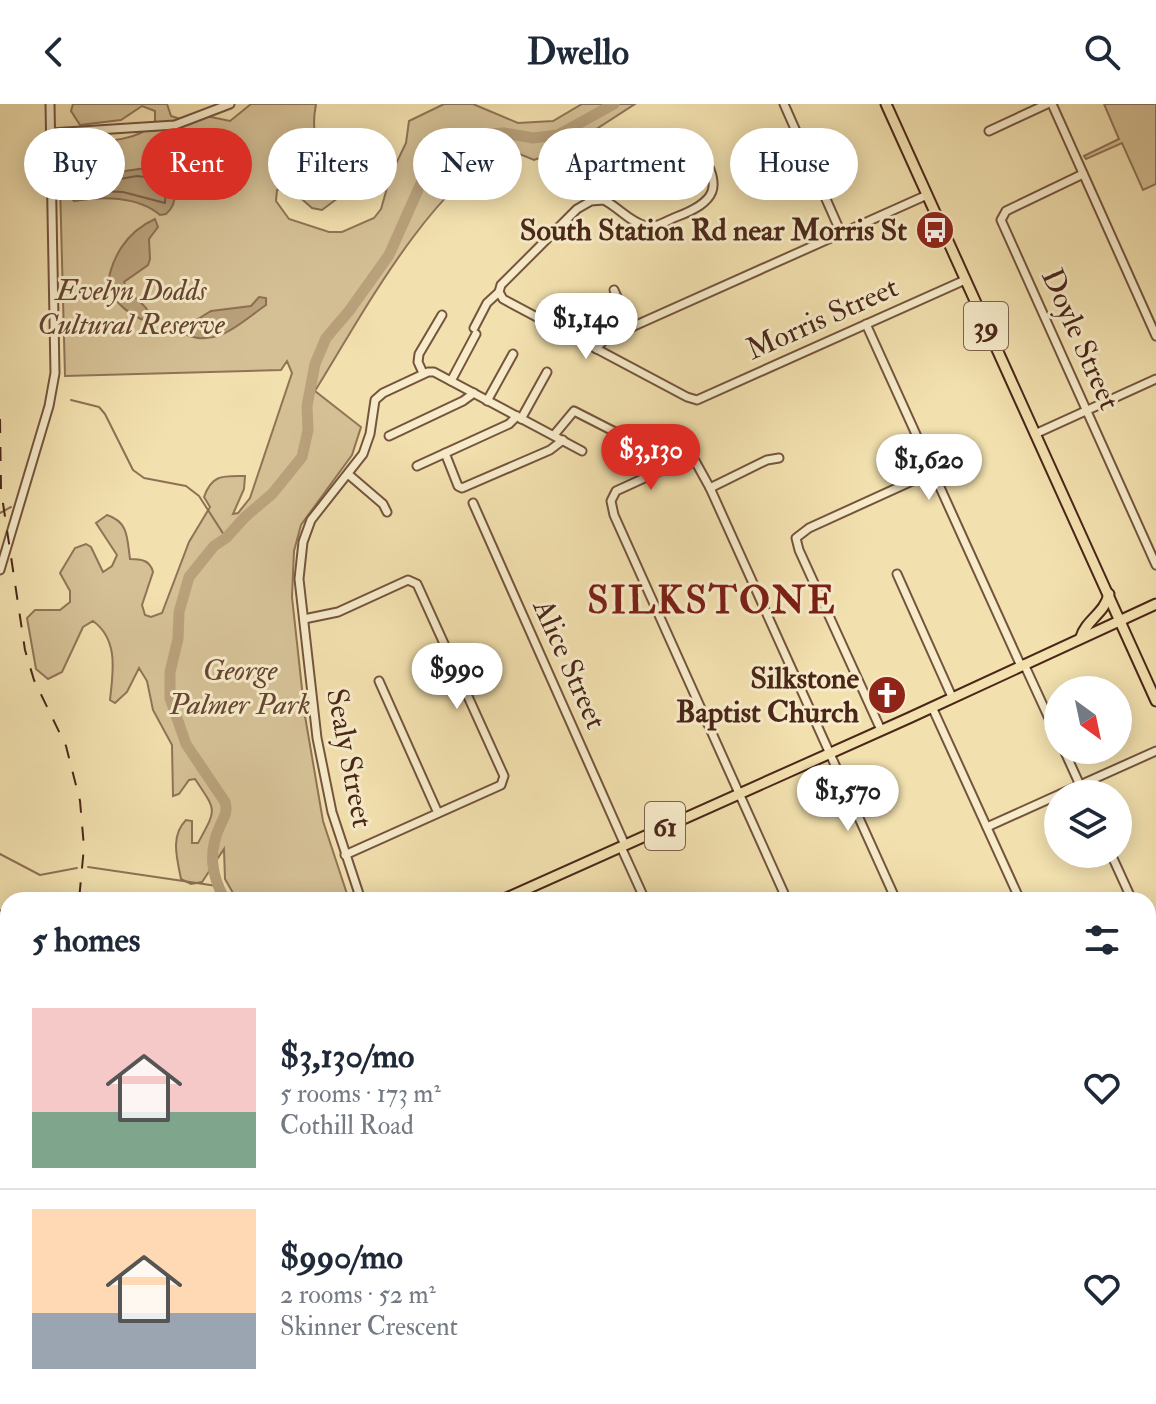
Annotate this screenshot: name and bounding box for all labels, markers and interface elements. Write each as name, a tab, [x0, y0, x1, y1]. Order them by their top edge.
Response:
icon: back	[32, 30, 76, 74]
text: Dwello	[527, 30, 629, 75]
icon: search	[1080, 30, 1124, 74]
chip: Buy	[24, 128, 125, 200]
chip: Rent	[141, 128, 252, 200]
chip: Filters	[268, 128, 397, 200]
chip: New	[413, 128, 522, 200]
chip: Apartment	[538, 128, 714, 200]
chip: House	[730, 128, 858, 200]
bus stop icon: South Station Rd near Morris St	[914, 209, 956, 251]
place label: South Station Rd near Morris St	[520, 212, 907, 249]
street label: Doyle Street	[1033, 263, 1128, 416]
street label: Morris Street	[741, 268, 904, 368]
park label: Evelyn Dodds Cultural Reserve	[37, 272, 226, 343]
pin: $1,140	[521, 293, 651, 361]
road number: 39	[964, 302, 1008, 350]
text: $1,140	[553, 303, 619, 335]
pin: $3,130	[586, 424, 716, 492]
text: $3,130	[619, 434, 683, 466]
pin: $1,620	[864, 434, 994, 502]
text: $1,620	[894, 444, 964, 476]
district label: SILKSTONE	[587, 577, 837, 625]
street label: Alice Street	[524, 593, 615, 735]
pin: $990	[410, 643, 504, 711]
park label: George Palmer Park	[168, 652, 311, 723]
text: $990	[430, 653, 484, 685]
place label: Silkstone Baptist Church	[676, 660, 859, 731]
church icon: Silkstone Baptist Church	[866, 674, 908, 716]
north arrow	[1044, 676, 1132, 764]
map controls	[1044, 676, 1132, 868]
street label: Sealy Street	[318, 685, 381, 831]
pin: $1,570	[783, 765, 913, 833]
text: $1,570	[815, 775, 881, 807]
button: layers	[1044, 780, 1132, 868]
road number: 61	[645, 802, 685, 850]
icon: filters	[1080, 918, 1124, 962]
text: 5 homes	[32, 919, 140, 962]
text: $3,130/mo	[280, 1035, 414, 1078]
icon: home	[96, 1040, 192, 1136]
icon: heart	[1080, 1066, 1124, 1110]
text: 5 rooms · 173 m²	[280, 1078, 441, 1110]
text: Cothill Road	[280, 1110, 414, 1142]
text: $990/mo	[280, 1236, 403, 1279]
icon: home	[96, 1241, 192, 1337]
icon: heart	[1080, 1267, 1124, 1311]
text: 2 rooms · 52 m²	[280, 1279, 436, 1311]
text: Skinner Crescent	[280, 1311, 458, 1343]

